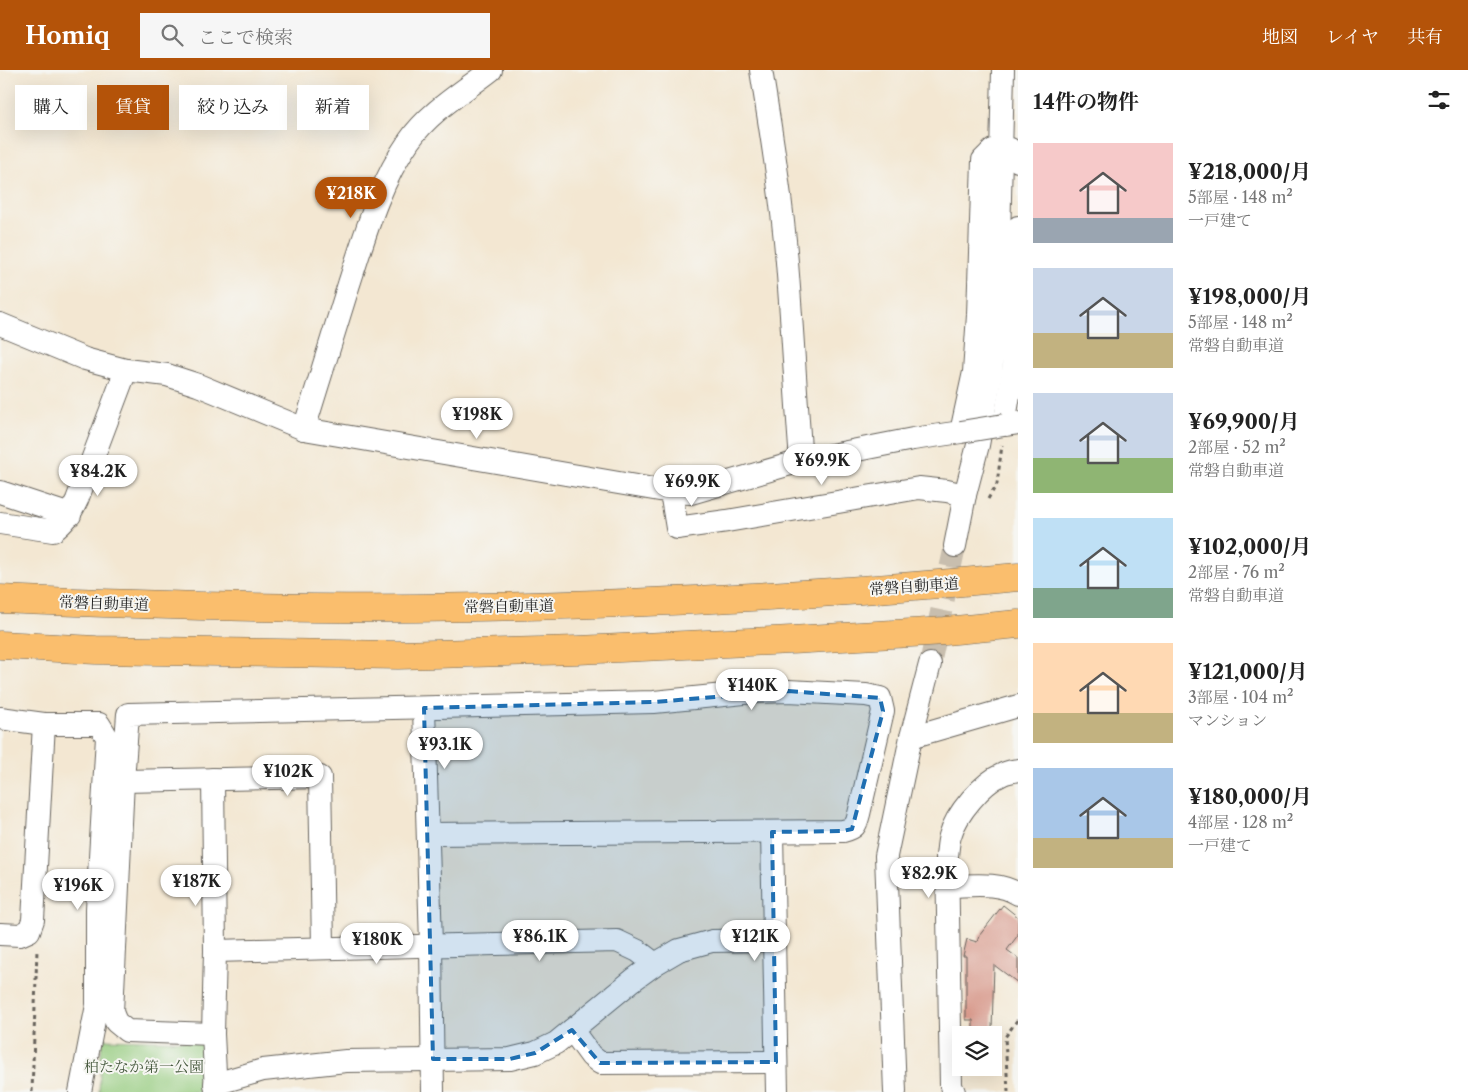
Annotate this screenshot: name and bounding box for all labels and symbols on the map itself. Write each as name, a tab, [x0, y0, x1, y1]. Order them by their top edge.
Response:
pin: ¥218K	[316, 176, 386, 219]
pin: ¥198K	[442, 398, 512, 440]
pin: ¥69.9K	[781, 444, 863, 486]
pin: ¥84.2K	[57, 454, 139, 497]
pin: ¥69.9K	[651, 464, 733, 507]
street label: 常磐自動車道	[868, 573, 960, 599]
street label: 常磐自動車道	[59, 592, 149, 614]
street label: 常磐自動車道	[464, 596, 554, 616]
pin: ¥140K	[717, 668, 787, 711]
pin: ¥93.1K	[404, 728, 486, 770]
pin: ¥102K	[253, 754, 323, 797]
pin: ¥82.9K	[888, 856, 970, 899]
pin: ¥187K	[161, 864, 231, 907]
pin: ¥196K	[43, 868, 113, 911]
pin: ¥86.1K	[499, 920, 581, 962]
pin: ¥121K	[720, 920, 790, 962]
pin: ¥180K	[342, 922, 412, 965]
park label: 柏たなか第一公園	[84, 1057, 204, 1076]

